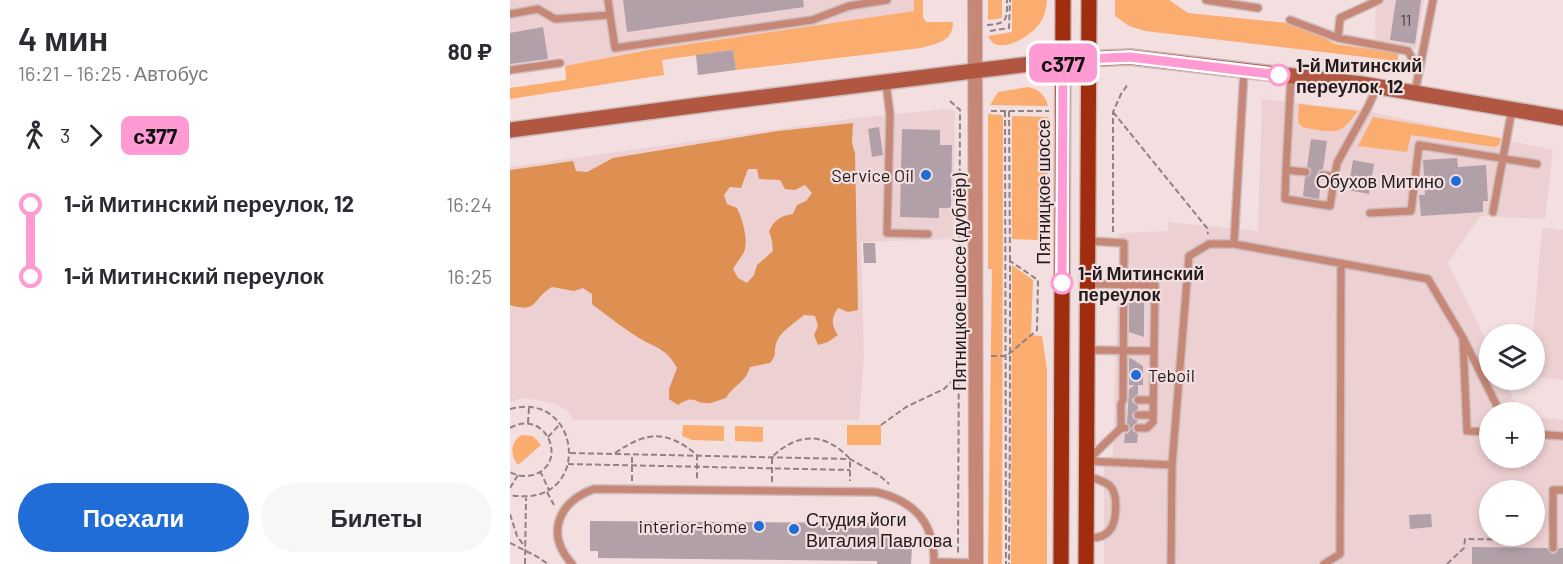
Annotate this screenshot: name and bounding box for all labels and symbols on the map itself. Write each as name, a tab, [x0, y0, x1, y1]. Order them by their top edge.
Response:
house number: 11	[1401, 11, 1411, 29]
line badge: с377	[1021, 44, 1105, 82]
place label: 1-й Митинский переулок, 12	[1296, 54, 1422, 97]
marker: 1-й Митинский переулок, 12	[1268, 64, 1290, 86]
street label: Пятницкое шоссе	[1032, 119, 1054, 265]
place label: Service Oil	[831, 164, 914, 186]
marker: Service Oil	[919, 168, 933, 182]
place label: Обухов Митино	[1316, 170, 1444, 192]
street label: Пятницкое шоссе (дублёр)	[948, 173, 970, 391]
marker: Обухов Митино	[1449, 174, 1463, 188]
place label: 1-й Митинский переулок	[1078, 262, 1204, 305]
marker: 1-й Митинский переулок	[1051, 272, 1073, 294]
place label: Teboil	[1148, 364, 1195, 386]
marker: Teboil	[1129, 368, 1143, 382]
place label: Студия йоги Виталия Павлова	[806, 508, 953, 551]
place label: interior-home	[639, 515, 747, 537]
marker: interior-home	[752, 519, 766, 533]
marker: Студия йоги Виталия Павлова	[787, 522, 801, 536]

